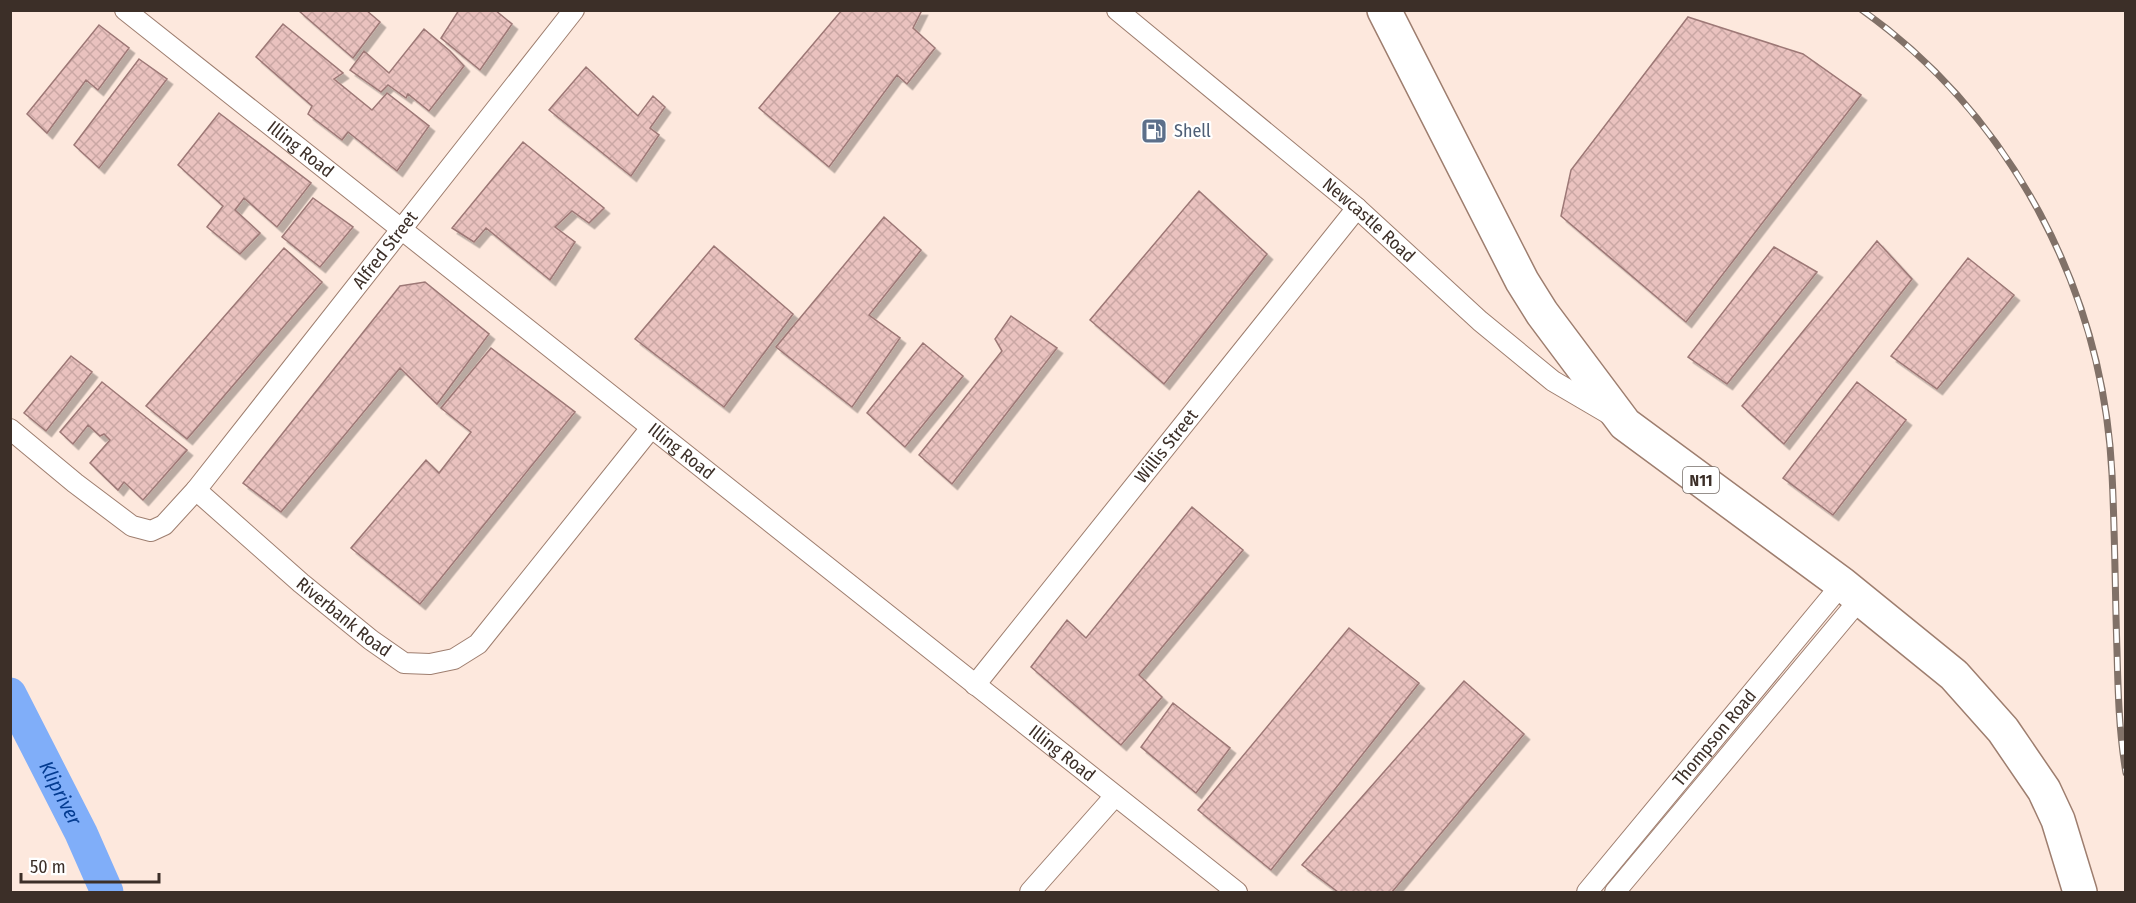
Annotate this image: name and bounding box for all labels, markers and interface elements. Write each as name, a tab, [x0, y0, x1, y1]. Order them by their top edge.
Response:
street label: Illing Road	[263, 116, 338, 182]
fuel station icon: Shell	[1139, 116, 1169, 146]
place label: Shell	[1174, 120, 1211, 142]
street label: Newcastle Road	[1318, 173, 1420, 267]
street label: Alfred Street	[348, 207, 423, 293]
street label: Willis Street	[1130, 405, 1203, 488]
street label: Illing Road	[644, 418, 719, 484]
road number: N11	[1683, 467, 1719, 493]
street label: Riverbank Road	[292, 573, 395, 662]
street label: Thompson Road	[1668, 685, 1761, 791]
street label: Illing Road	[1025, 720, 1100, 786]
water label: Klipriver	[34, 757, 87, 830]
scale bar	[21, 846, 159, 884]
text: 50 m	[30, 856, 66, 878]

